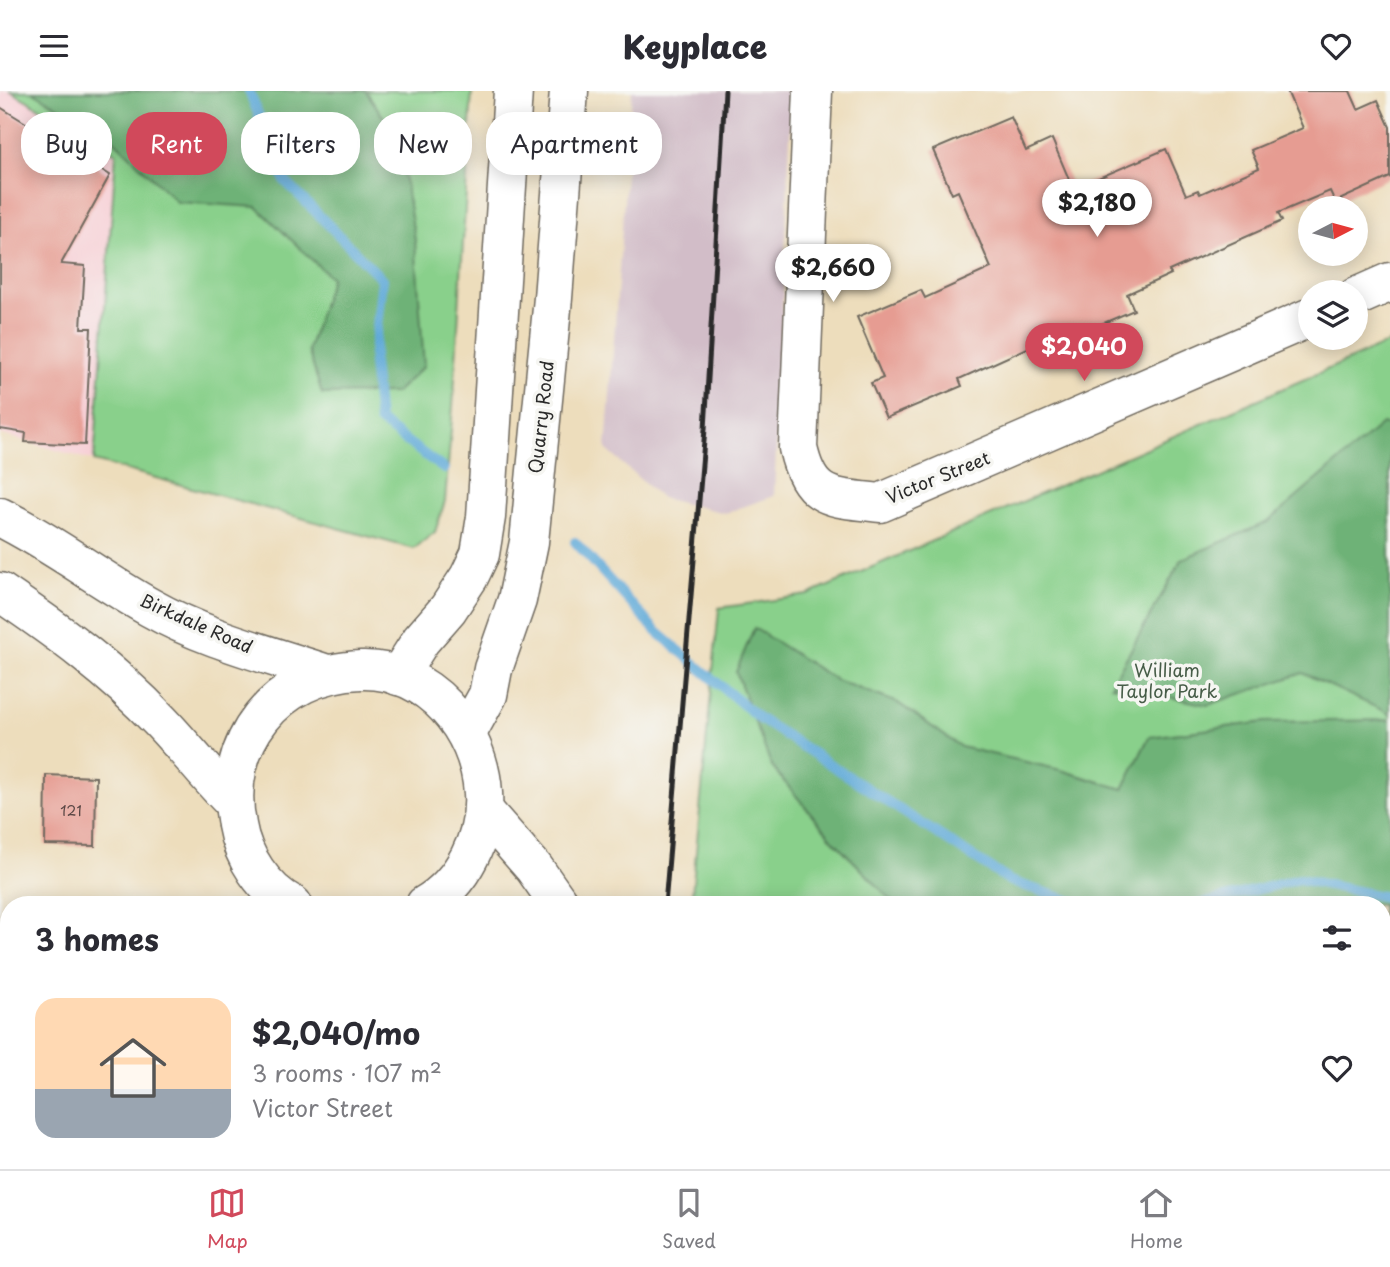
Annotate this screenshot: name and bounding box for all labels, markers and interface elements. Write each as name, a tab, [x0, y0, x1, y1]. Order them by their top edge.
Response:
text: Keyplace	[623, 22, 767, 70]
icon: menu	[35, 27, 73, 65]
icon: heart	[1317, 27, 1355, 65]
chip: Buy	[21, 112, 112, 175]
chip: Rent	[126, 112, 227, 175]
chip: Filters	[241, 112, 360, 175]
chip: New	[374, 112, 472, 175]
chip: Apartment	[486, 112, 662, 175]
pin: $2,180	[1040, 179, 1154, 239]
text: $2,180	[1058, 184, 1136, 219]
north arrow	[1298, 196, 1368, 266]
map controls	[1298, 196, 1368, 350]
pin: $2,660	[776, 245, 890, 304]
text: $2,660	[791, 249, 875, 284]
button: layers	[1298, 280, 1368, 350]
pin: $2,040	[1027, 323, 1141, 383]
text: $2,040	[1041, 328, 1127, 363]
street label: Quarry Road	[521, 359, 560, 475]
street label: Victor Street	[881, 443, 994, 510]
street label: Birkdale Road	[136, 586, 257, 660]
park label: William Taylor Park	[1116, 656, 1218, 704]
house number: 121	[60, 800, 82, 821]
text: 3 homes	[35, 916, 159, 961]
icon: filters	[1318, 919, 1356, 957]
text: $2,040/mo	[252, 1010, 420, 1055]
icon: home	[91, 1026, 175, 1110]
icon: heart	[1318, 1049, 1356, 1087]
text: 3 rooms · 107 m²	[252, 1055, 442, 1090]
text: Victor Street	[252, 1090, 393, 1125]
tab: Map	[207, 1184, 248, 1254]
tab: Saved	[662, 1184, 716, 1254]
tab: Home	[1130, 1184, 1183, 1254]

